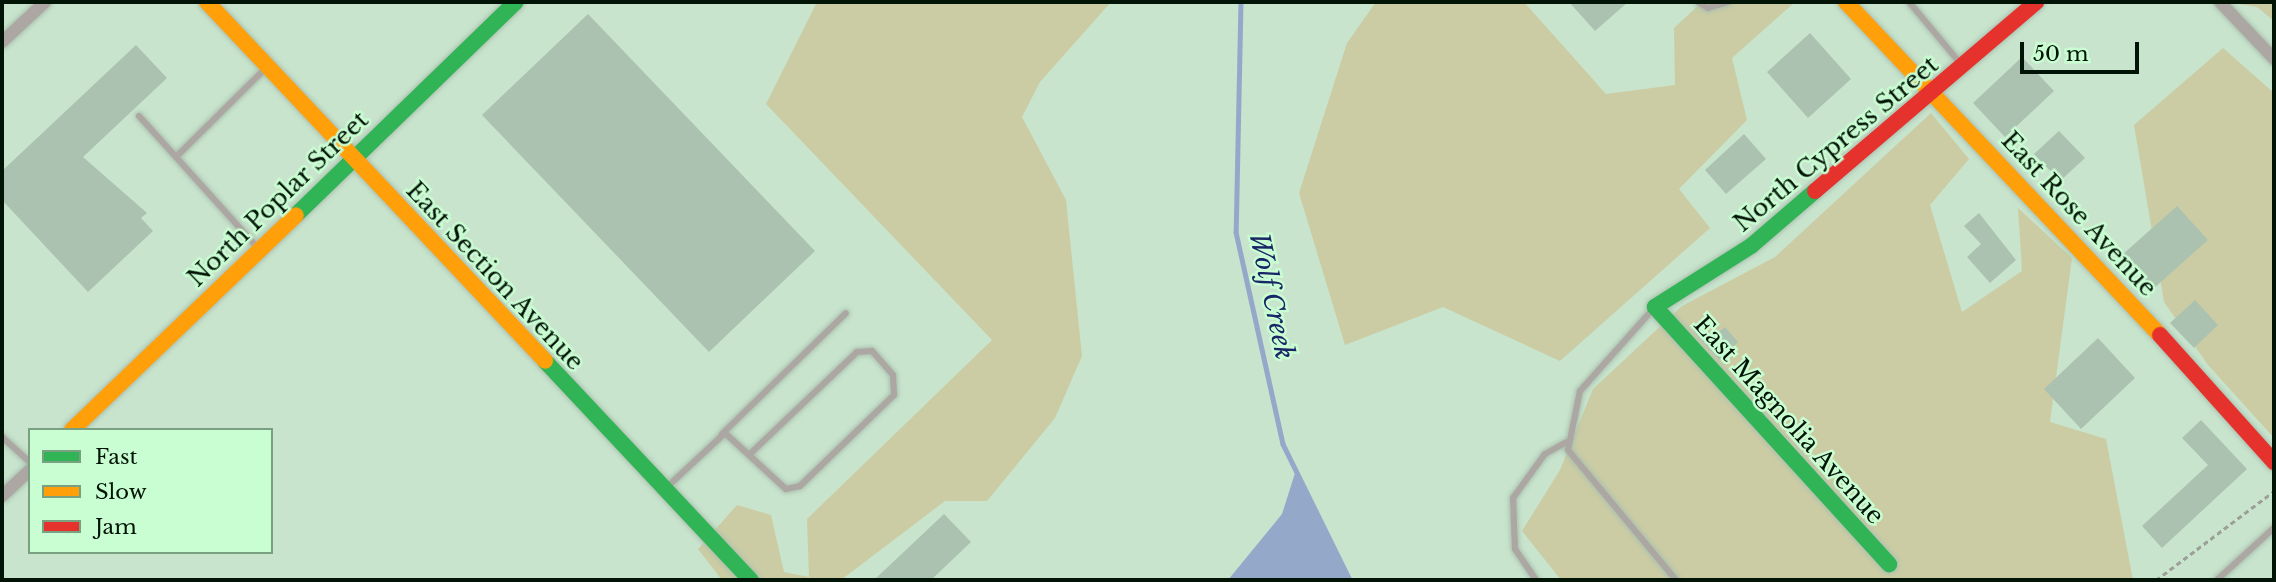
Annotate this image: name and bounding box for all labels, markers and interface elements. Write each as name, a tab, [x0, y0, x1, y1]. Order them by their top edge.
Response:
scale bar	[2024, 28, 2143, 72]
text: 50 m	[2033, 41, 2088, 67]
street label: North Cypress Street	[1728, 50, 1944, 238]
street label: North Poplar Street	[182, 105, 374, 293]
street label: East Rose Avenue	[1995, 126, 2163, 302]
street label: East Section Avenue	[400, 176, 590, 376]
water label: Wolf Creek	[1242, 229, 1300, 363]
street label: East Magnolia Avenue	[1688, 310, 1890, 530]
legend	[28, 428, 273, 554]
text: Fast	[95, 444, 137, 470]
text: Slow	[95, 479, 147, 505]
text: Jam	[95, 514, 137, 540]

